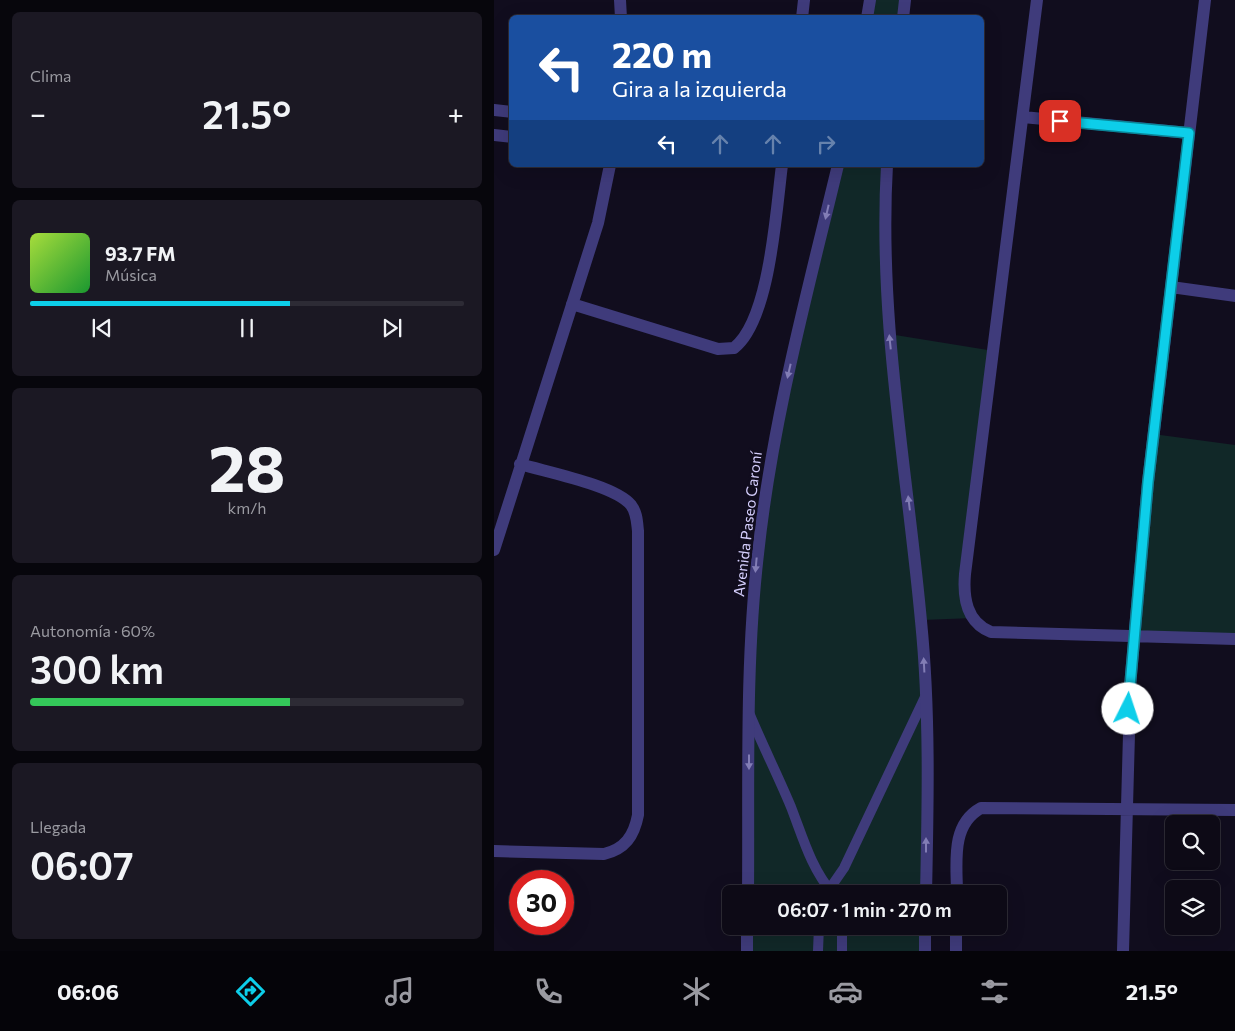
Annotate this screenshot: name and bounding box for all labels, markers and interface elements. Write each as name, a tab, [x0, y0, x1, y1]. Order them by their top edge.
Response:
text: 220 m	[612, 32, 712, 75]
icon: left	[529, 35, 594, 100]
text: Clima	[30, 66, 71, 85]
text: Gira a la izquierda	[612, 75, 787, 102]
text: 21.5°	[202, 90, 291, 137]
text: −	[30, 96, 46, 130]
text: +	[448, 96, 464, 130]
pin	[1039, 100, 1081, 142]
icon: arrive	[1046, 107, 1074, 135]
icon: left	[653, 130, 681, 158]
icon: ahead	[706, 130, 734, 158]
icon: ahead	[759, 130, 787, 158]
icon: right	[812, 130, 840, 158]
one-way arrow	[823, 205, 831, 220]
text: 93.7 FM	[105, 242, 176, 265]
text: Música	[105, 265, 157, 284]
icon: previous	[88, 314, 116, 342]
icon: pause	[233, 314, 261, 342]
icon: next	[378, 314, 406, 342]
one-way arrow	[886, 334, 894, 350]
one-way arrow	[785, 363, 793, 378]
text: 28	[209, 426, 285, 505]
street label: Avenida Paseo Caroní	[729, 449, 765, 598]
one-way arrow	[904, 495, 912, 511]
text: km/h	[228, 498, 266, 517]
one-way arrow	[752, 557, 760, 573]
text: Autonomía · 60%	[30, 621, 155, 640]
text: 300 km	[30, 645, 164, 692]
one-way arrow	[920, 657, 928, 673]
position arrow	[1101, 682, 1153, 734]
one-way arrow	[745, 755, 753, 771]
map controls	[1165, 815, 1220, 935]
button: search	[1165, 815, 1220, 870]
text: Llegada	[30, 817, 86, 836]
one-way arrow	[922, 837, 930, 853]
text: 06:07	[30, 841, 134, 888]
speed limit sign: 30	[509, 870, 574, 935]
button: layers	[1165, 880, 1220, 935]
text: 06:07 · 1 min · 270 m	[777, 898, 952, 921]
icon: directions	[233, 974, 268, 1009]
icon: music	[382, 974, 417, 1009]
icon: phone	[531, 974, 566, 1009]
icon: climate	[679, 974, 714, 1009]
icon: car	[828, 974, 863, 1009]
icon: filters	[977, 974, 1012, 1009]
text: 06:06	[57, 978, 119, 1005]
text: 21.5°	[1126, 978, 1178, 1005]

